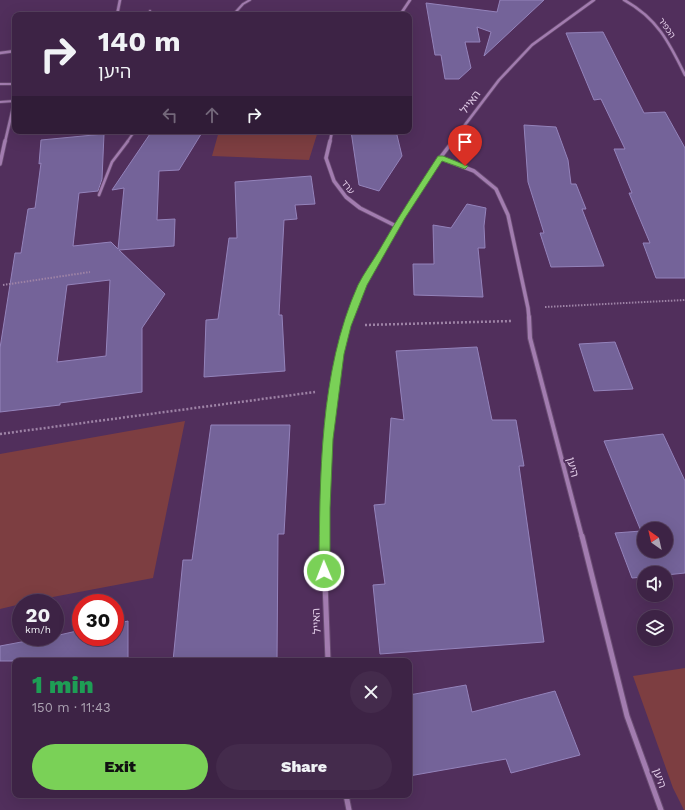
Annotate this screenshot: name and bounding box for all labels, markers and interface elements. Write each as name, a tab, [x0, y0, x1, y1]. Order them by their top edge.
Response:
street label: הכפיר	[656, 16, 678, 40]
text: 140 m	[98, 25, 181, 58]
icon: right	[32, 28, 84, 80]
text: היען	[98, 61, 131, 82]
street label: האייל	[457, 88, 483, 117]
icon: left	[159, 104, 181, 126]
icon: ahead	[201, 104, 223, 126]
icon: right	[243, 104, 265, 126]
pin	[448, 125, 482, 166]
icon: arrive	[454, 131, 476, 153]
street label: ערד	[339, 178, 357, 196]
street label: היען	[564, 456, 581, 479]
north arrow	[637, 522, 673, 558]
map controls	[637, 522, 673, 646]
position arrow	[303, 550, 345, 592]
button: sound	[637, 566, 673, 602]
speed limit sign: 30	[72, 594, 124, 646]
text: 20	[26, 603, 50, 627]
street label: האייל	[309, 608, 324, 634]
button: layers	[637, 610, 673, 646]
text: km/h	[25, 624, 51, 635]
text: 1 min	[32, 671, 94, 699]
button: close	[350, 671, 392, 713]
text: 150 m · 11:43	[32, 700, 111, 715]
button: Exit	[32, 744, 208, 790]
button: Share	[216, 744, 392, 790]
street label: היען	[650, 766, 669, 790]

